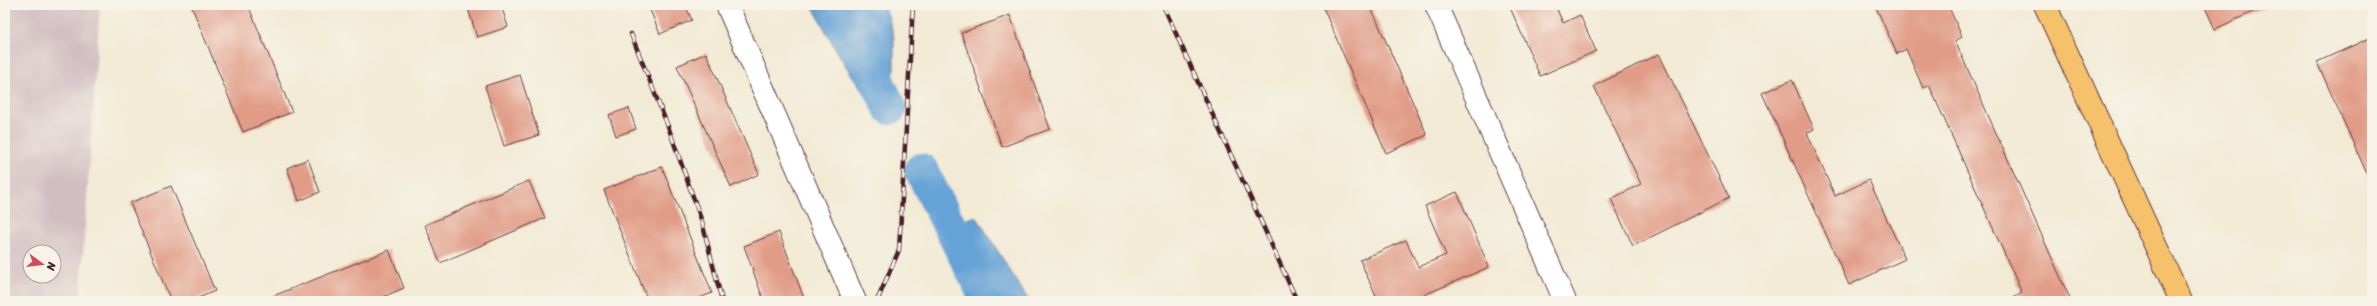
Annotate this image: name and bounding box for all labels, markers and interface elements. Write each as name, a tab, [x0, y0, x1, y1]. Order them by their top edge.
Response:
north arrow	[22, 244, 62, 284]
text: N	[41, 259, 62, 273]

